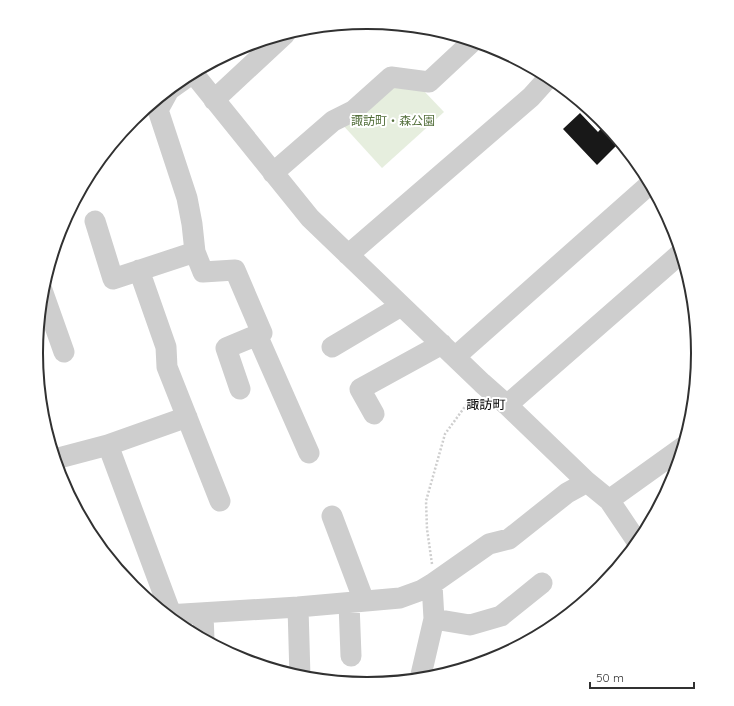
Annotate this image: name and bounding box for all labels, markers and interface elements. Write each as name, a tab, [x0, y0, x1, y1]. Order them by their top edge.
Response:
park label: 諏訪町・森公園	[351, 113, 435, 128]
district label: 諏訪町	[466, 396, 506, 412]
scale bar	[590, 664, 694, 690]
text: 50 m	[596, 670, 624, 685]

